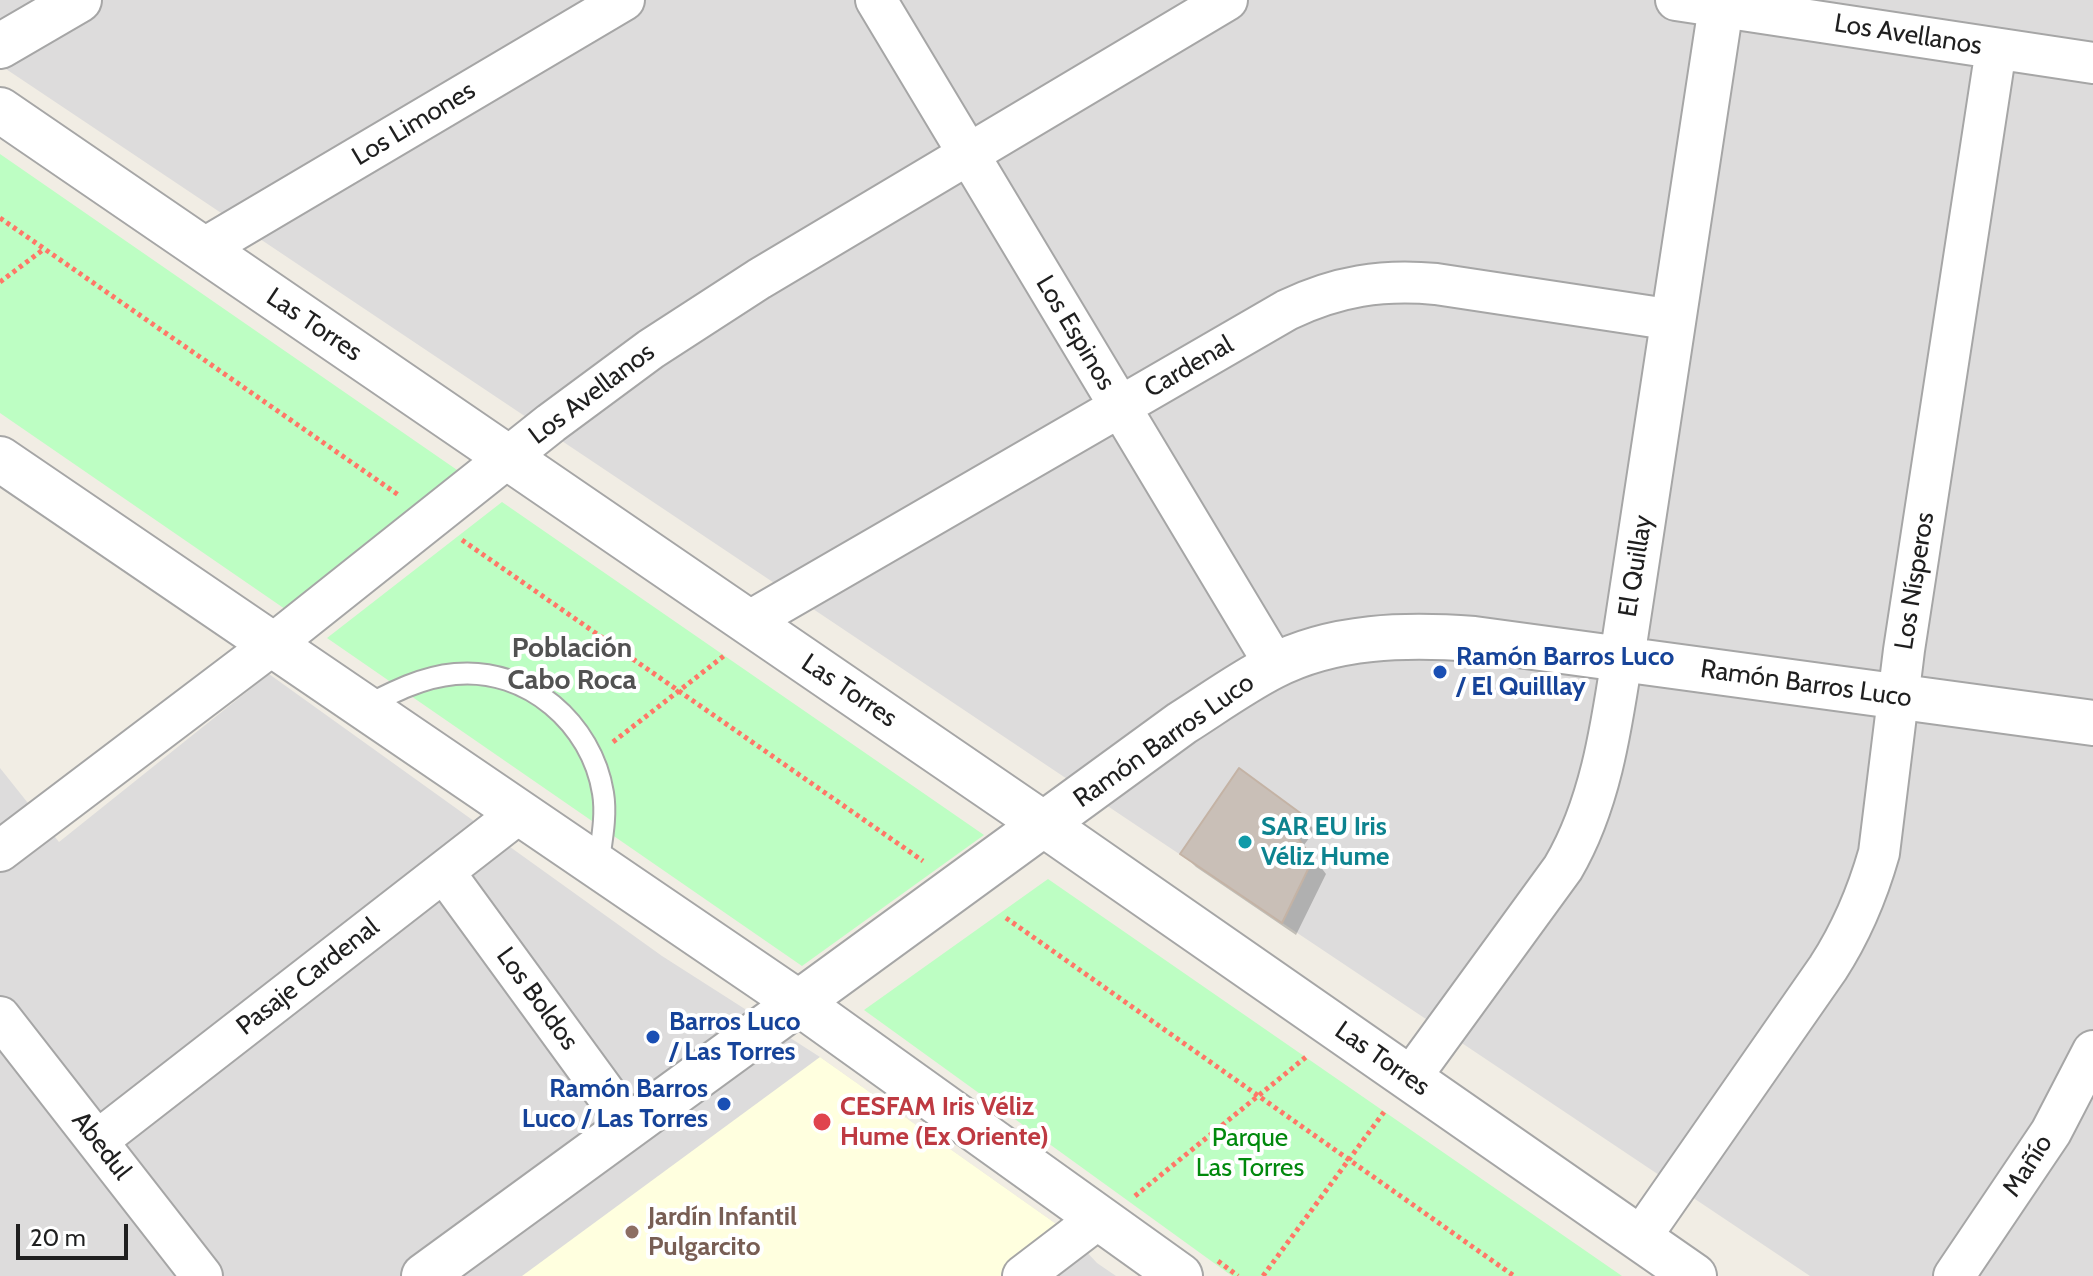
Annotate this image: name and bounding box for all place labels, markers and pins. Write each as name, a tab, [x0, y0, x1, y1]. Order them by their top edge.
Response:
place label: Ramón Barros Luco / El Quilllay	[1456, 641, 1674, 702]
marker: Ramón Barros Luco / El Quilllay	[1431, 663, 1449, 681]
place label: SAR EU Iris Véliz Hume	[1261, 811, 1389, 872]
marker: SAR EU Iris Véliz Hume	[1236, 833, 1254, 851]
place label: Barros Luco / Las Torres	[669, 1006, 801, 1068]
marker: Barros Luco / Las Torres	[644, 1028, 662, 1046]
place label: Ramón Barros Luco / Las Torres	[522, 1073, 708, 1134]
place label: CESFAM Iris Véliz Hume (Ex Oriente)	[840, 1091, 1049, 1152]
marker: Ramón Barros Luco / Las Torres	[715, 1095, 733, 1113]
marker: CESFAM Iris Véliz Hume (Ex Oriente)	[811, 1111, 833, 1133]
place label: Jardín Infantil Pulgarcito	[648, 1201, 797, 1262]
marker: Jardín Infantil Pulgarcito	[623, 1223, 641, 1241]

